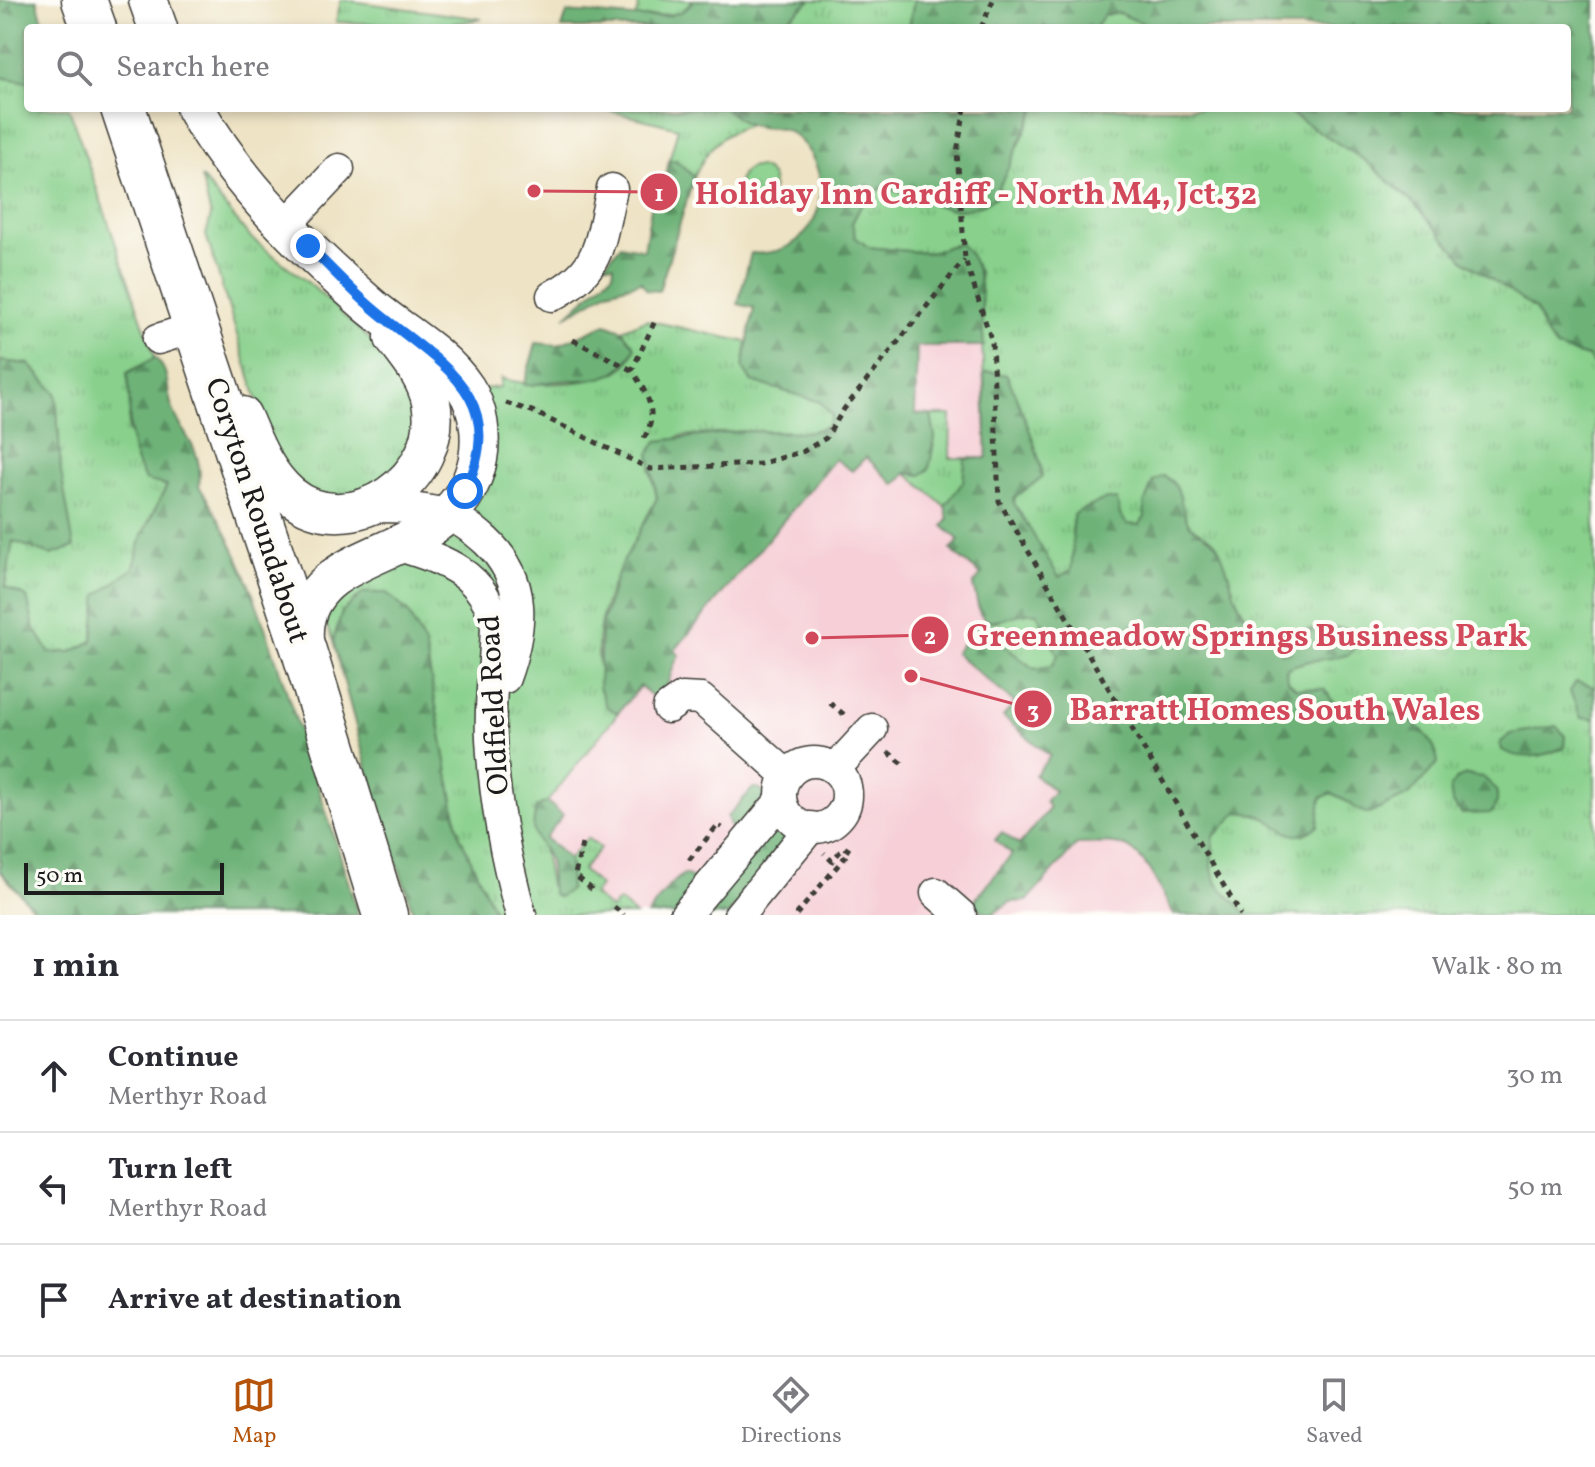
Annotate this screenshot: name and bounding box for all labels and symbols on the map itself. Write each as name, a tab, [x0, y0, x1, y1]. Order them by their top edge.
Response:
callout: Holiday Inn Cardiff - North M4, Jct.32	[639, 164, 1273, 220]
text: Holiday Inn Cardiff - North M4, Jct.32	[695, 174, 1257, 218]
text: 1	[654, 178, 664, 212]
route end	[290, 228, 326, 264]
street label: Coryton Roundabout	[193, 372, 319, 649]
route start	[447, 473, 483, 509]
callout: Greenmeadow Springs Business Park	[910, 607, 1544, 663]
street label: Oldfield Road	[469, 614, 521, 796]
text: Greenmeadow Springs Business Park	[967, 616, 1527, 660]
text: 2	[924, 621, 936, 655]
callout: Barratt Homes South Wales	[1013, 681, 1496, 737]
text: Barratt Homes South Wales	[1070, 690, 1480, 734]
text: 3	[1027, 695, 1039, 729]
scale bar	[24, 859, 224, 895]

